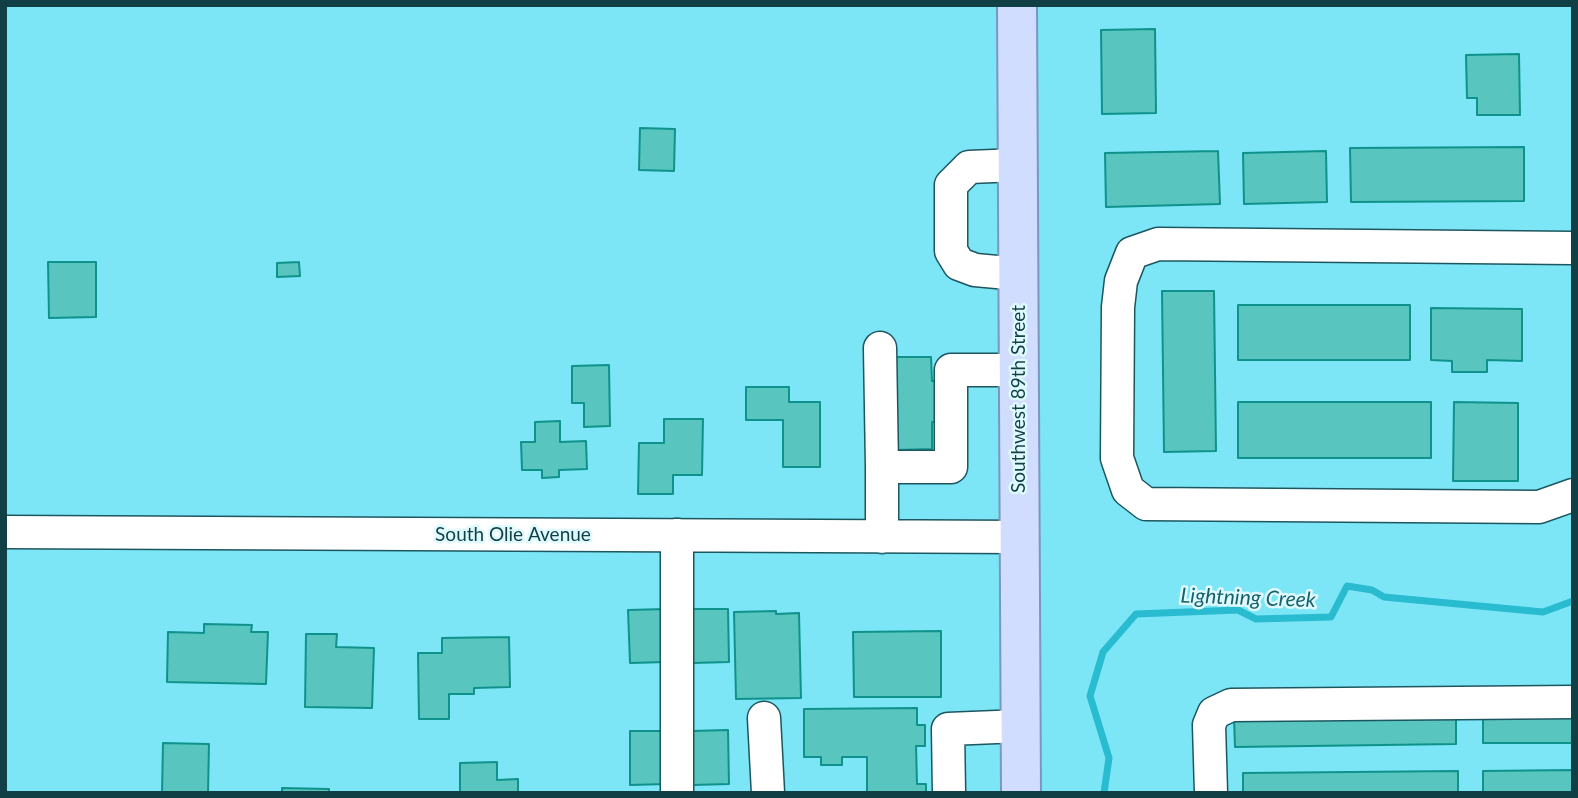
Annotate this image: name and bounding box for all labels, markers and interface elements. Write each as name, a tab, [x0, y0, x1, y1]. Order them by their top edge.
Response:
street label: Southwest 89th Street	[1008, 305, 1030, 493]
street label: South Olie Avenue	[435, 524, 591, 546]
water label: Lightning Creek	[1180, 583, 1316, 613]

